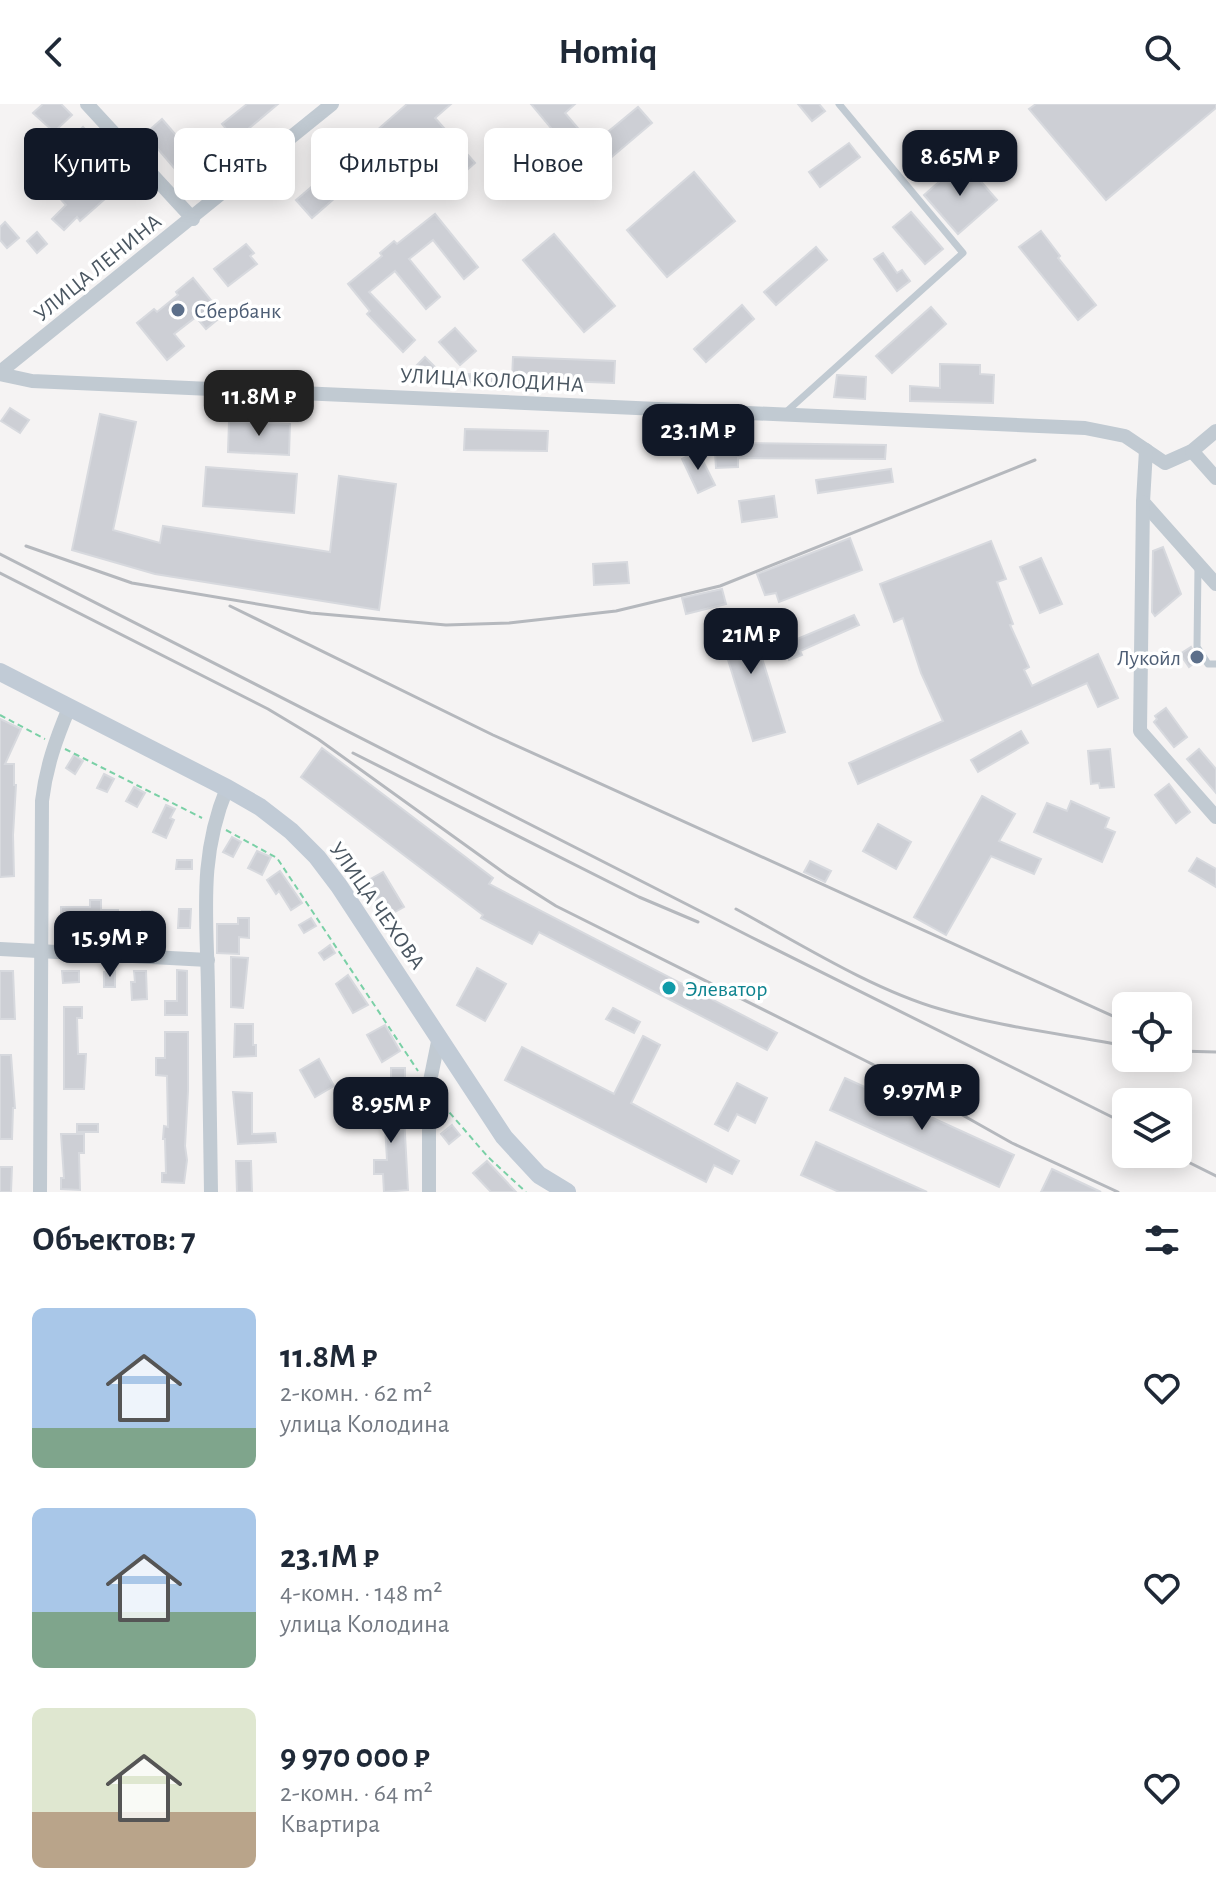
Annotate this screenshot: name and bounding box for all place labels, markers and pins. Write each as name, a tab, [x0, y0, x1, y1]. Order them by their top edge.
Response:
pin: 8.65M ₽	[886, 130, 1034, 198]
place label: Сбербанк	[194, 300, 281, 322]
marker: Сбербанк	[169, 301, 187, 319]
pin: 11.8M ₽	[185, 370, 333, 438]
pin: 23.1M ₽	[624, 404, 772, 472]
pin: 21M ₽	[695, 608, 807, 676]
place label: Лукойл	[1117, 647, 1181, 669]
marker: Лукойл	[1188, 648, 1206, 666]
pin: 15.9M ₽	[36, 911, 184, 979]
place label: Элеватор	[685, 978, 767, 1000]
marker: Элеватор	[660, 979, 678, 997]
pin: 9.97M ₽	[848, 1064, 996, 1132]
pin: 8.95M ₽	[317, 1077, 465, 1145]

